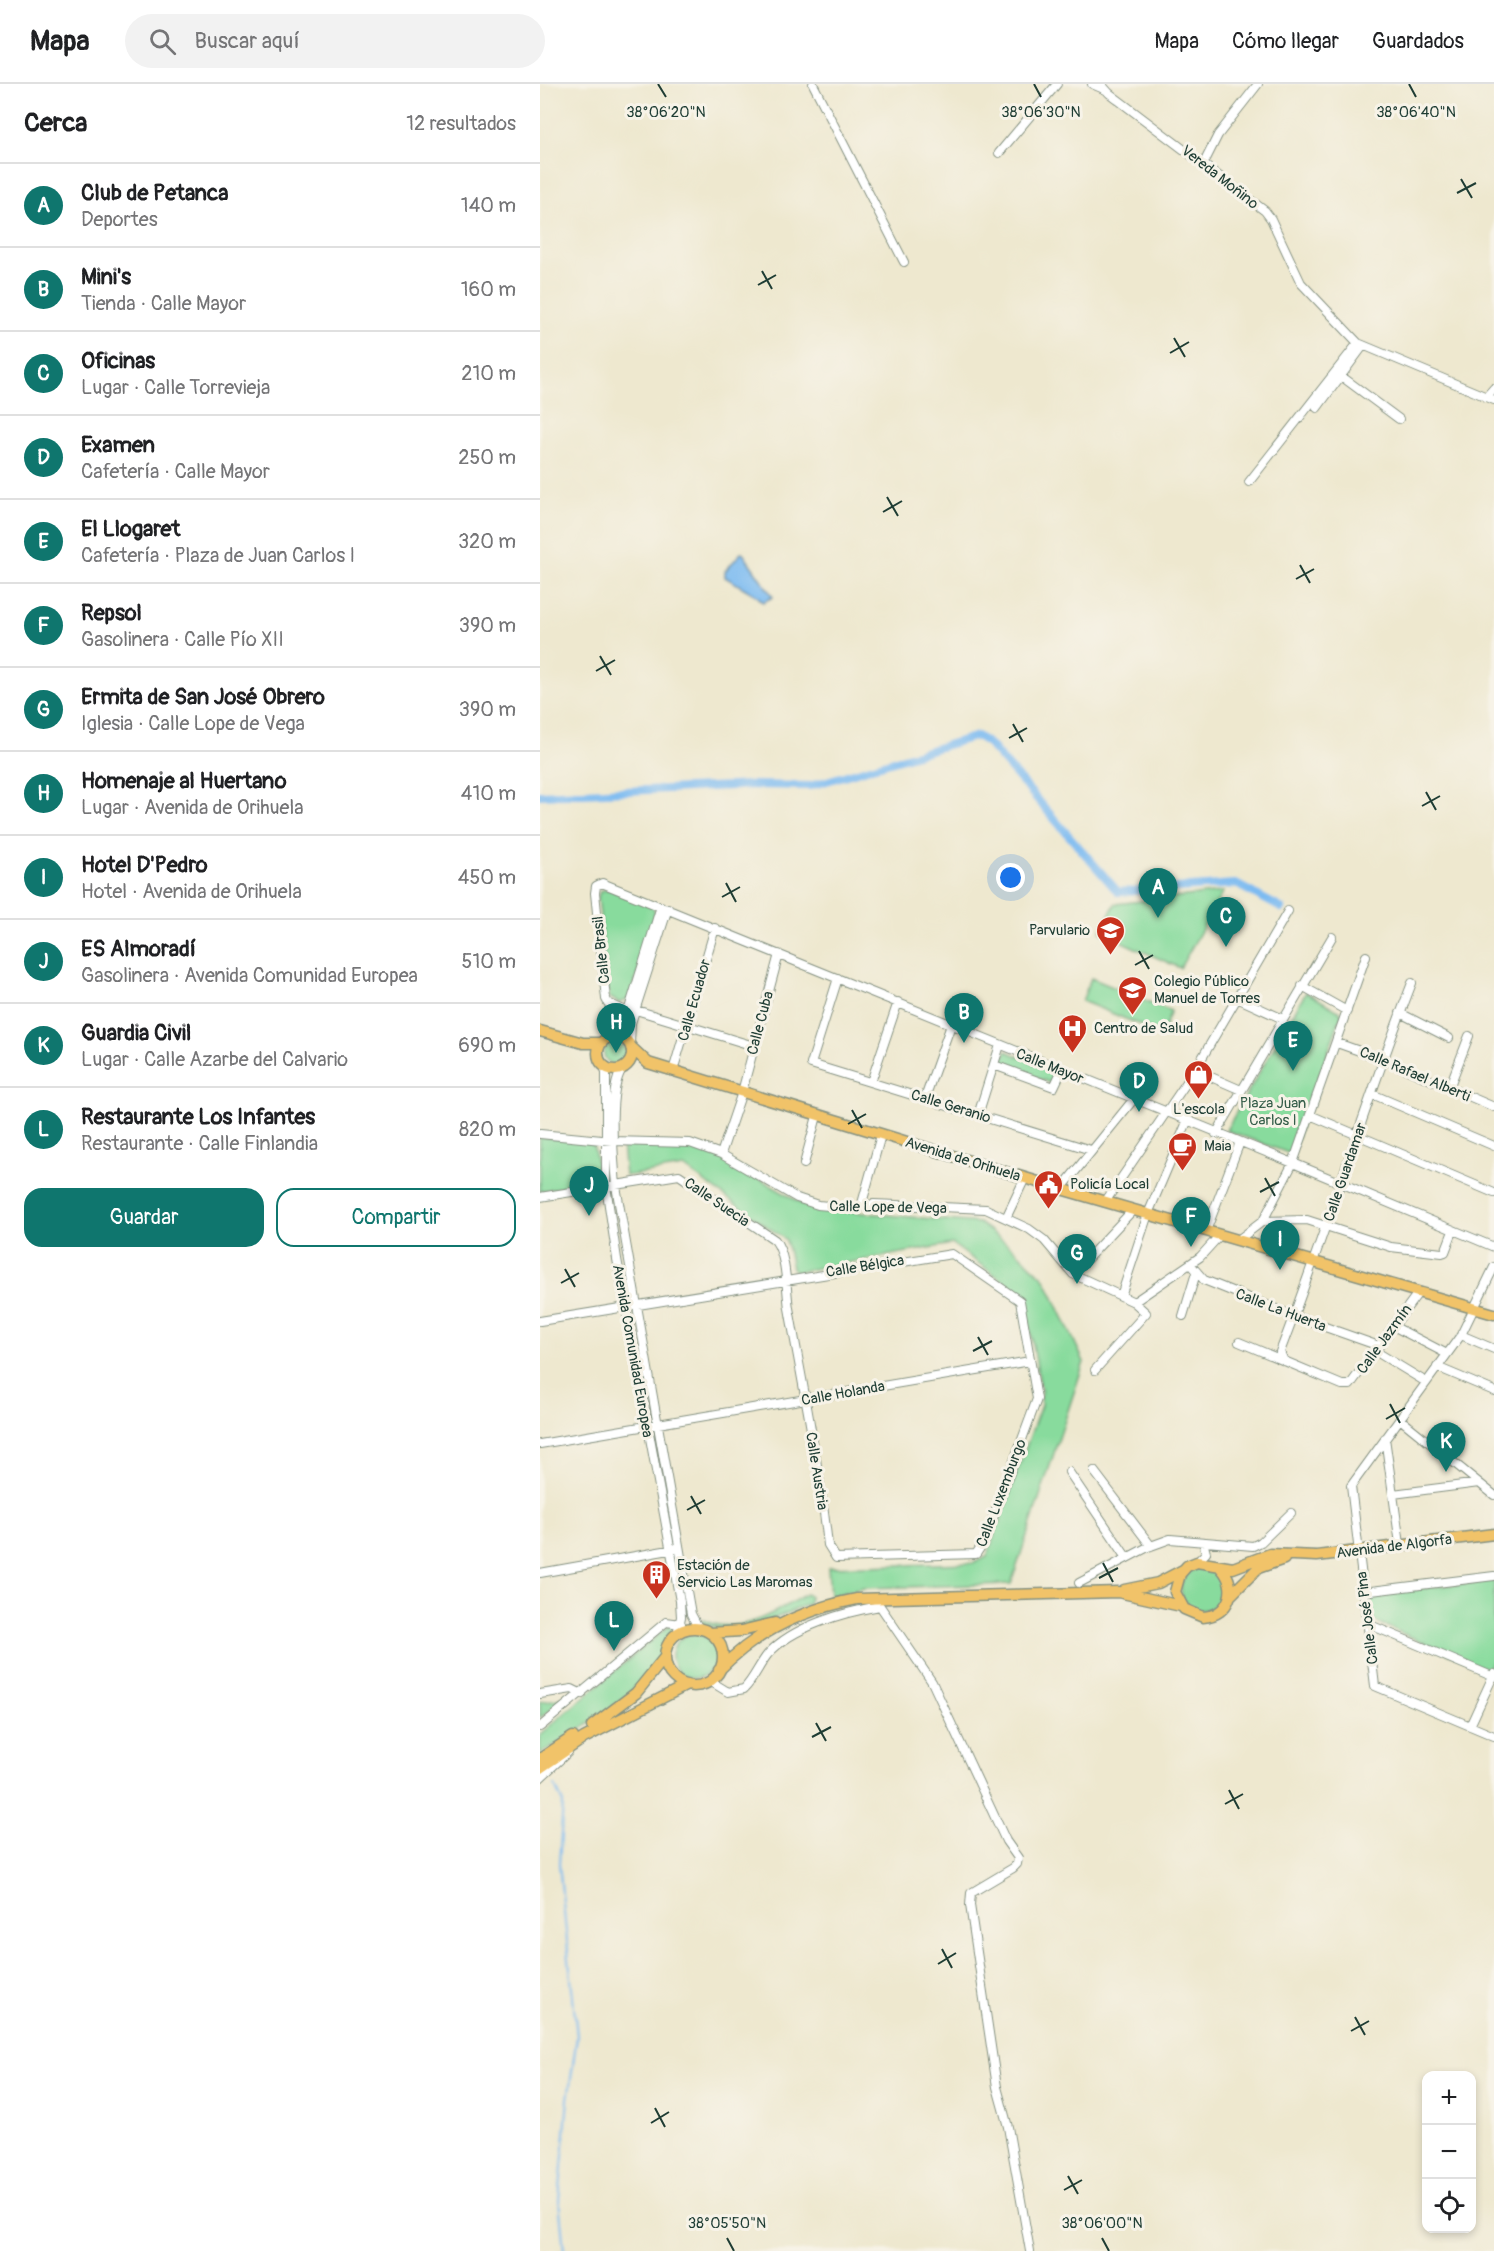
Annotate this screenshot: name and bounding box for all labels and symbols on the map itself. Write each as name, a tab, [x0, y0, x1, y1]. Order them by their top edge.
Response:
text: 38°06'20"N	[626, 103, 706, 122]
text: 38°06'30"N	[1001, 103, 1081, 122]
text: 38°06'40"N	[1376, 103, 1456, 122]
street label: Vereda Moñino	[1177, 141, 1262, 214]
your location	[996, 863, 1025, 892]
pin: A	[1138, 868, 1178, 918]
pin: C	[1206, 898, 1246, 947]
school or university icon: Parvulario	[1095, 914, 1127, 956]
street label: Calle Brasil	[589, 915, 614, 985]
place label: Parvulario	[1029, 921, 1090, 940]
street label: Calle Ecuador	[674, 956, 715, 1043]
place label: Colegio Público Manuel de Torres	[1154, 972, 1260, 1008]
school or university icon: Colegio Público Manuel de Torres	[1117, 974, 1149, 1016]
street label: Calle Cuba	[743, 989, 778, 1057]
pin: B	[944, 994, 984, 1043]
pin: H	[596, 1004, 636, 1053]
hospital icon: Centro de Salud	[1057, 1012, 1089, 1054]
place label: Centro de Salud	[1094, 1019, 1193, 1038]
pin: E	[1274, 1022, 1312, 1071]
street label: Calle Rafael Alberti	[1357, 1043, 1473, 1106]
street label: Calle Mayor	[1013, 1044, 1087, 1089]
shop icon: L'escola	[1183, 1058, 1215, 1100]
pin: D	[1120, 1062, 1158, 1112]
street label: Calle Geranio	[909, 1085, 993, 1128]
park label: Plaza Juan Carlos I	[1240, 1094, 1306, 1130]
place label: L'escola	[1173, 1100, 1225, 1119]
street label: Calle Guardamar	[1320, 1120, 1372, 1224]
cafe icon: Maia	[1167, 1130, 1199, 1172]
street label: Avenida de Orihuela	[903, 1133, 1023, 1186]
place label: Maia	[1204, 1137, 1231, 1156]
pin: J	[569, 1166, 608, 1216]
public building icon: Policía Local	[1033, 1168, 1065, 1210]
street label: Calle Suecia	[680, 1174, 753, 1231]
place label: Policía Local	[1070, 1175, 1149, 1194]
street label: Calle Lope de Vega	[829, 1197, 947, 1218]
pin: F	[1172, 1198, 1210, 1247]
pin: I	[1260, 1220, 1300, 1270]
pin: G	[1058, 1234, 1096, 1284]
street label: Calle Bélgica	[825, 1251, 906, 1282]
street label: Avenida Comunidad Europea	[608, 1263, 657, 1439]
street label: Calle La Huerta	[1233, 1284, 1329, 1336]
street label: Calle Jazmín	[1353, 1301, 1416, 1378]
street label: Calle Holanda	[800, 1377, 886, 1410]
pin: K	[1426, 1422, 1466, 1472]
street label: Calle Austria	[801, 1431, 832, 1511]
street label: Calle Luxemburgo	[972, 1437, 1031, 1550]
street label: Avenida de Algorfa	[1335, 1530, 1453, 1563]
place label: Estación de Servicio Las Maromas	[677, 1556, 813, 1592]
building icon: Estación de Servicio Las Maromas	[640, 1558, 672, 1600]
street label: Calle José Pina	[1352, 1570, 1383, 1665]
pin: L	[594, 1602, 634, 1651]
text: 38°05'50"N	[688, 2214, 766, 2233]
text: 38°06'00"N	[1061, 2214, 1143, 2233]

